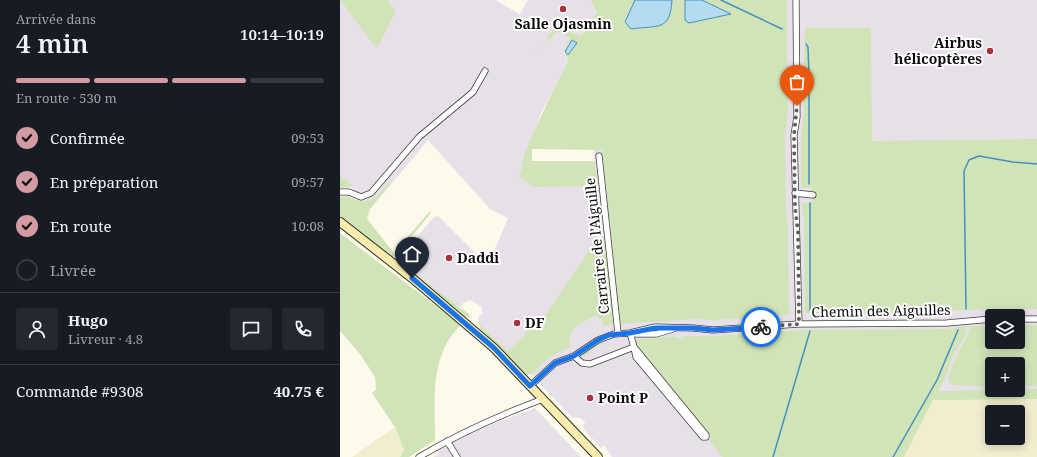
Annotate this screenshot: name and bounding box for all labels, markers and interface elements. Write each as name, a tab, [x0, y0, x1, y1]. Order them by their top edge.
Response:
marker: Salle Ojasmin	[558, 4, 568, 14]
text: Arrivée dans	[16, 10, 96, 28]
place label: Salle Ojasmin	[514, 14, 612, 33]
text: 10:14–10:19	[240, 24, 324, 44]
text: 4 min	[16, 25, 89, 61]
place label: Airbus hélicoptères	[894, 33, 982, 68]
marker: Airbus hélicoptères	[985, 46, 995, 56]
pin	[780, 65, 814, 106]
icon: bag	[786, 71, 808, 93]
text: En route · 530 m	[16, 89, 117, 107]
icon: check	[16, 127, 38, 149]
text: Confirmée	[50, 128, 125, 148]
text: 09:53	[291, 129, 324, 147]
icon: check	[16, 171, 38, 193]
text: En préparation	[50, 172, 159, 192]
text: 09:57	[291, 173, 324, 191]
street label: Carraire de l'Aiguille	[580, 177, 613, 315]
icon: check	[16, 215, 38, 237]
text: En route	[50, 216, 111, 236]
text: 10:08	[291, 217, 324, 235]
pin	[395, 237, 429, 278]
icon: home	[401, 243, 423, 265]
place label: Daddi	[457, 248, 499, 267]
marker: Daddi	[444, 253, 454, 263]
text: Livrée	[50, 260, 96, 280]
street label: Chemin des Aiguilles	[811, 300, 951, 321]
courier	[741, 307, 781, 347]
button: person	[16, 308, 58, 350]
button: chat	[230, 308, 272, 350]
button: phone	[282, 308, 324, 350]
map controls	[985, 309, 1025, 445]
button: layers	[985, 309, 1025, 349]
text: Hugo	[68, 310, 108, 330]
place label: DF	[525, 313, 545, 332]
icon: bike	[750, 316, 772, 338]
marker: DF	[512, 318, 522, 328]
text: Livreur · 4.8	[68, 330, 143, 348]
button: +	[985, 357, 1025, 397]
text: Commande #9308	[16, 381, 143, 401]
text: 40.75 €	[273, 381, 324, 401]
place label: Point P	[598, 388, 648, 407]
marker: Point P	[585, 393, 595, 403]
button: −	[985, 405, 1025, 445]

